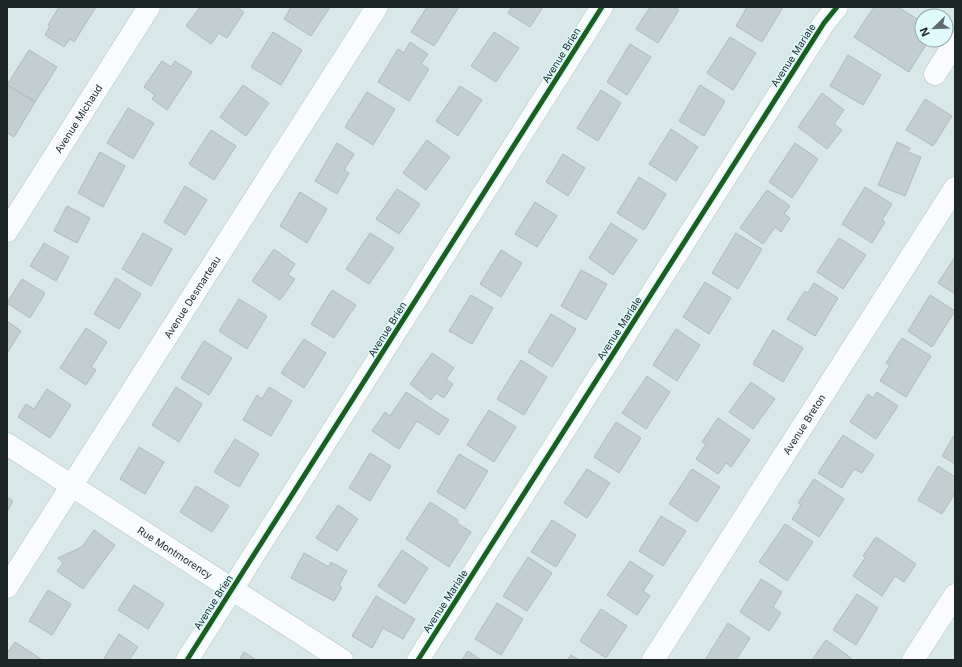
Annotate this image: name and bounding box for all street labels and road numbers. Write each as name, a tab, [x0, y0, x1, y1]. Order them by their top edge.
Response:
street label: Avenue Mariale	[768, 21, 818, 89]
street label: Avenue Brien	[539, 25, 583, 85]
street label: Avenue Michaud	[52, 82, 104, 155]
street label: Avenue Desmarteau	[161, 254, 223, 340]
street label: Avenue Mariale	[594, 294, 644, 362]
street label: Avenue Brien	[365, 299, 409, 359]
street label: Avenue Breton	[780, 392, 828, 456]
street label: Rue Montmorency	[135, 524, 215, 581]
street label: Avenue Mariale	[420, 567, 470, 635]
street label: Avenue Brien	[191, 572, 235, 632]

